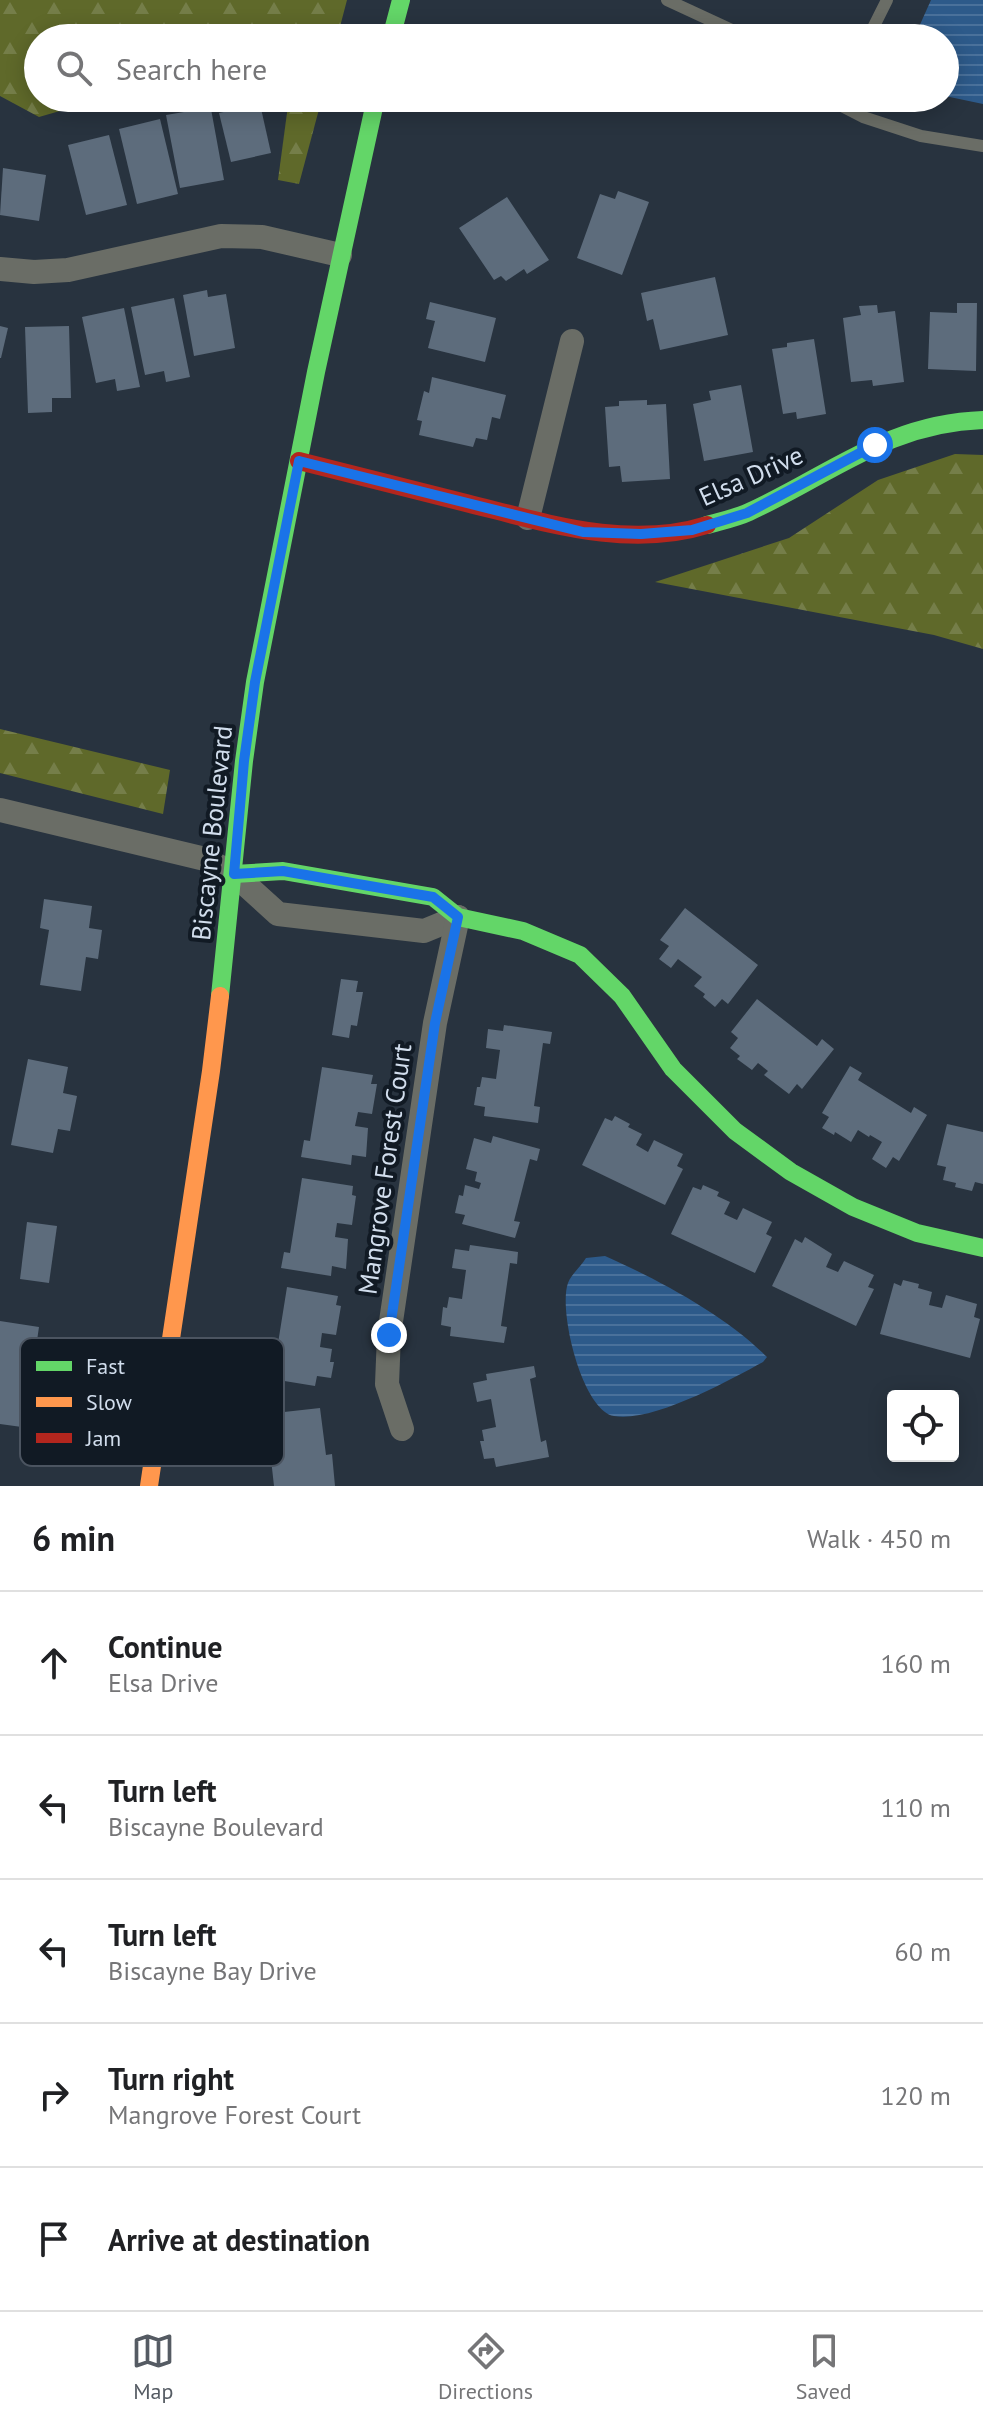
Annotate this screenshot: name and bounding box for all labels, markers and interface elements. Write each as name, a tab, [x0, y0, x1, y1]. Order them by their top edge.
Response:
search box	[24, 24, 959, 112]
icon: search	[52, 46, 96, 90]
text: Search here	[116, 49, 267, 88]
route start	[857, 427, 893, 463]
street label: Elsa Drive	[694, 438, 808, 513]
street label: Biscayne Boulevard	[184, 724, 239, 942]
street label: Mangrove Forest Court	[351, 1041, 418, 1296]
route end	[371, 1317, 407, 1353]
legend	[20, 1338, 284, 1466]
text: Fast	[86, 1352, 126, 1380]
text: Slow	[86, 1388, 132, 1416]
map controls	[887, 1390, 959, 1462]
button: locate	[887, 1390, 959, 1462]
text: Jam	[85, 1424, 121, 1452]
text: 6 min	[32, 1516, 115, 1560]
text: Walk · 450 m	[807, 1522, 951, 1555]
text: Continue	[108, 1627, 222, 1666]
icon: ahead	[32, 1641, 76, 1685]
text: 160 m	[880, 1647, 951, 1680]
text: Elsa Drive	[108, 1666, 219, 1699]
text: Turn left	[108, 1771, 216, 1810]
icon: left	[32, 1785, 76, 1829]
text: 110 m	[880, 1791, 951, 1824]
text: Biscayne Boulevard	[108, 1810, 324, 1843]
text: Turn left	[108, 1915, 216, 1954]
icon: left	[32, 1929, 76, 1973]
text: 60 m	[895, 1935, 951, 1968]
text: Biscayne Bay Drive	[108, 1954, 317, 1987]
text: Turn right	[108, 2059, 234, 2098]
icon: right	[32, 2073, 76, 2117]
text: 120 m	[880, 2079, 951, 2112]
text: Mangrove Forest Court	[108, 2098, 361, 2131]
icon: arrive	[32, 2217, 76, 2261]
text: Arrive at destination	[108, 2220, 370, 2259]
tab: Map	[131, 2329, 175, 2405]
tab: Directions	[438, 2329, 533, 2405]
tab: Saved	[796, 2329, 852, 2405]

